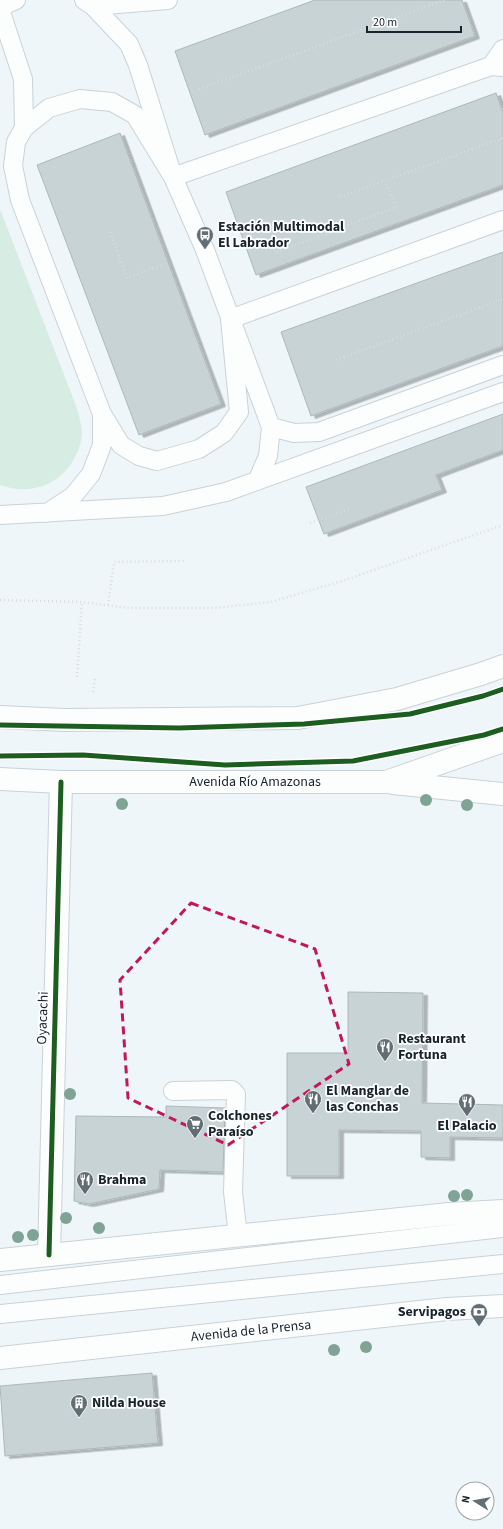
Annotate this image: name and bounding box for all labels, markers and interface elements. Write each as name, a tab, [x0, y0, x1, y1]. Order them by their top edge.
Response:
scale bar	[367, 8, 461, 34]
text: 20 m	[373, 14, 397, 31]
place label: Estación Multimodal El Labrador	[218, 217, 344, 253]
bus stop icon: Estación Multimodal El Labrador	[195, 225, 215, 250]
street label: Avenida Río Amazonas	[189, 772, 321, 792]
street label: Oyacachi	[32, 991, 54, 1045]
place label: Restaurant Fortuna	[398, 1029, 467, 1065]
restaurant icon: Restaurant Fortuna	[375, 1037, 395, 1062]
place label: El Manglar de las Conchas	[326, 1081, 409, 1117]
restaurant icon: El Manglar de las Conchas	[303, 1089, 323, 1114]
restaurant icon: El Palacio	[457, 1092, 477, 1117]
place label: Colchones Paraíso	[208, 1106, 272, 1142]
supermarket icon: Colchones Paraíso	[185, 1114, 205, 1139]
place label: El Palacio	[437, 1116, 497, 1136]
restaurant icon: Brahma	[75, 1170, 95, 1195]
place label: Brahma	[98, 1170, 146, 1190]
place label: Servipagos	[398, 1302, 466, 1322]
bank icon: Servipagos	[469, 1302, 489, 1327]
street label: Avenida de la Prensa	[190, 1315, 312, 1347]
building icon: Nilda House	[69, 1393, 89, 1418]
place label: Nilda House	[92, 1393, 166, 1413]
north arrow	[455, 1481, 495, 1521]
text: N	[458, 1494, 474, 1504]

